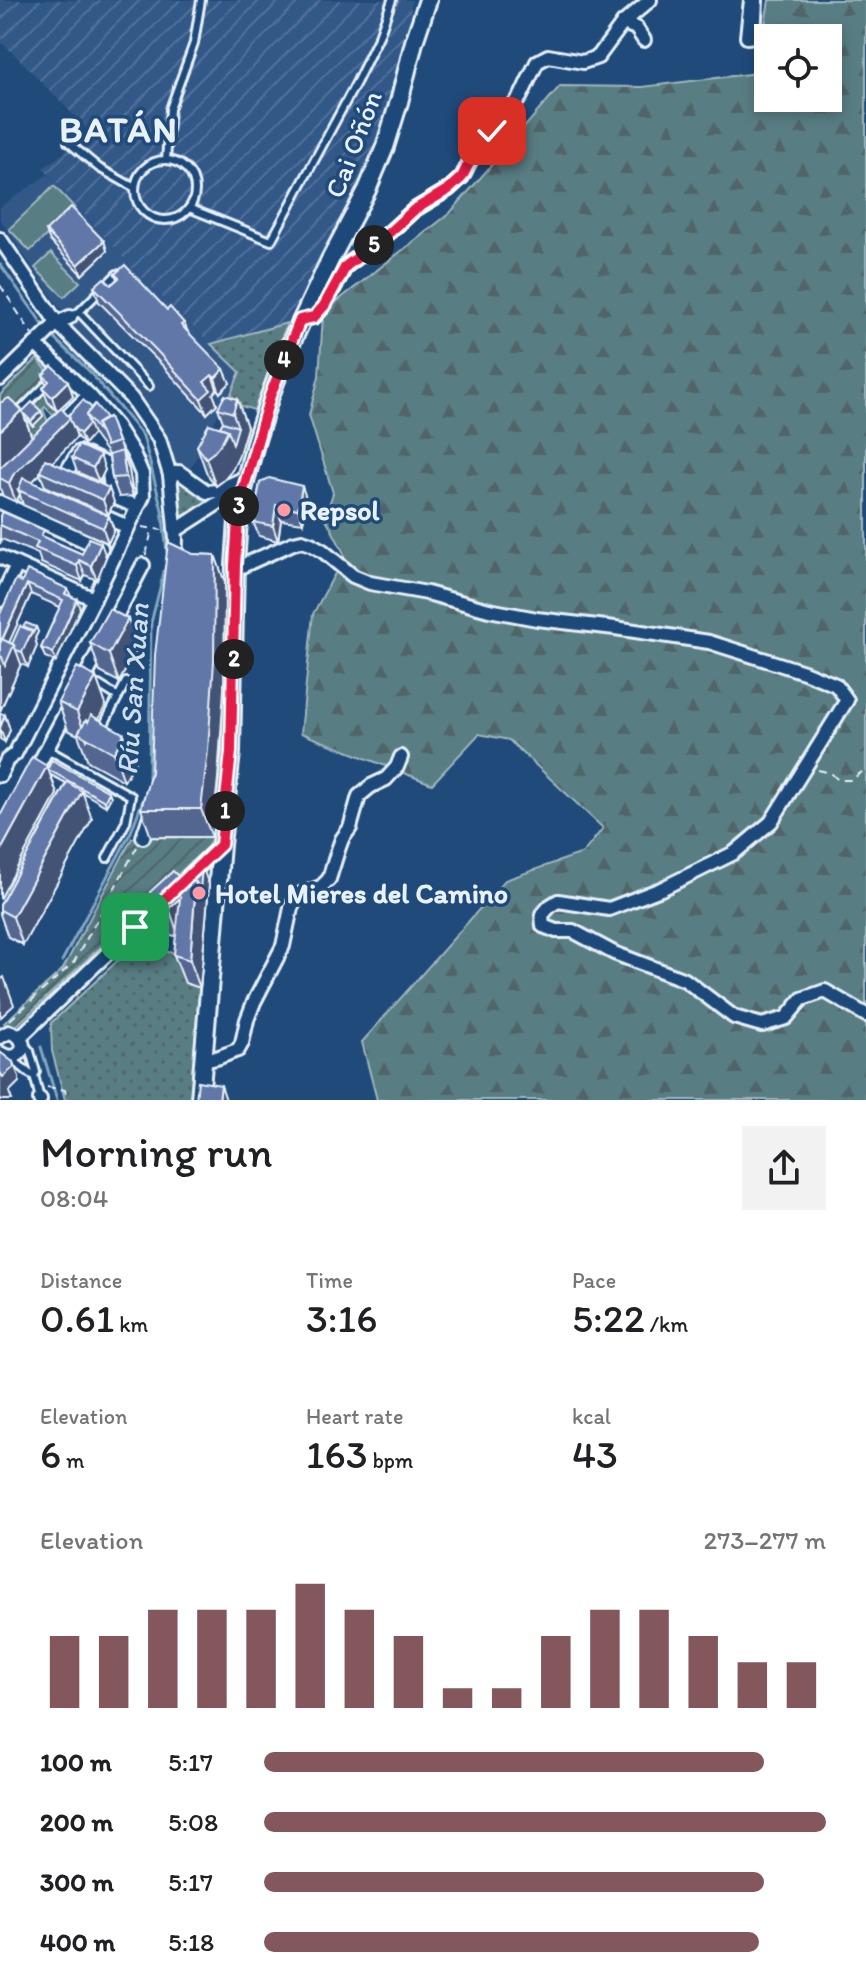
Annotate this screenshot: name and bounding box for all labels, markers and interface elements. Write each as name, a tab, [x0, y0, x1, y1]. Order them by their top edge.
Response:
map controls	[754, 24, 842, 112]
button: locate	[754, 24, 842, 112]
street label: Cai Oñón	[317, 85, 389, 203]
pin	[458, 97, 526, 165]
district label: BATÁN	[59, 108, 179, 151]
icon: check	[470, 109, 514, 153]
pin: 5	[354, 225, 394, 265]
text: 5	[368, 231, 380, 258]
pin: 4	[264, 340, 304, 380]
text: 4	[277, 346, 291, 373]
pin: 3	[219, 486, 259, 526]
text: 3	[233, 492, 245, 519]
place label: Repsol	[300, 493, 380, 527]
marker: Repsol	[275, 501, 293, 519]
water label: Ríu San Xuan	[108, 602, 157, 776]
pin: 2	[214, 639, 254, 679]
text: 2	[228, 645, 240, 672]
pin: 1	[205, 791, 245, 831]
text: 1	[220, 797, 230, 824]
place label: Hotel Mieres del Camino	[215, 876, 508, 910]
marker: Hotel Mieres del Camino	[190, 884, 208, 902]
pin	[101, 893, 169, 961]
icon: arrive	[113, 905, 157, 949]
text: Morning run	[40, 1125, 273, 1178]
button: share	[742, 1126, 826, 1210]
text: 08:04	[40, 1182, 108, 1214]
text: Distance	[40, 1267, 122, 1294]
text: Time	[306, 1267, 353, 1294]
text: Pace	[572, 1267, 616, 1294]
text: 0.61	[40, 1294, 114, 1342]
text: 3:16	[306, 1294, 377, 1342]
text: 5:22	[572, 1294, 645, 1342]
text: km	[114, 1311, 148, 1338]
text: /km	[645, 1311, 688, 1338]
text: Elevation	[40, 1403, 127, 1430]
text: Heart rate	[306, 1403, 403, 1430]
text: kcal	[572, 1403, 611, 1430]
text: 6	[40, 1430, 61, 1478]
text: 163	[306, 1430, 368, 1478]
text: 43	[572, 1430, 618, 1478]
text: m	[61, 1447, 85, 1474]
text: bpm	[368, 1447, 413, 1474]
text: Elevation	[40, 1524, 143, 1556]
text: 273–277 m	[704, 1524, 826, 1556]
text: 100 m	[40, 1746, 112, 1778]
text: 5:17	[168, 1746, 213, 1778]
text: 200 m	[40, 1806, 113, 1838]
text: 5:08	[168, 1806, 218, 1838]
text: 300 m	[40, 1866, 114, 1898]
text: 5:17	[168, 1866, 213, 1898]
text: 400 m	[40, 1926, 115, 1958]
text: 5:18	[168, 1926, 214, 1958]

